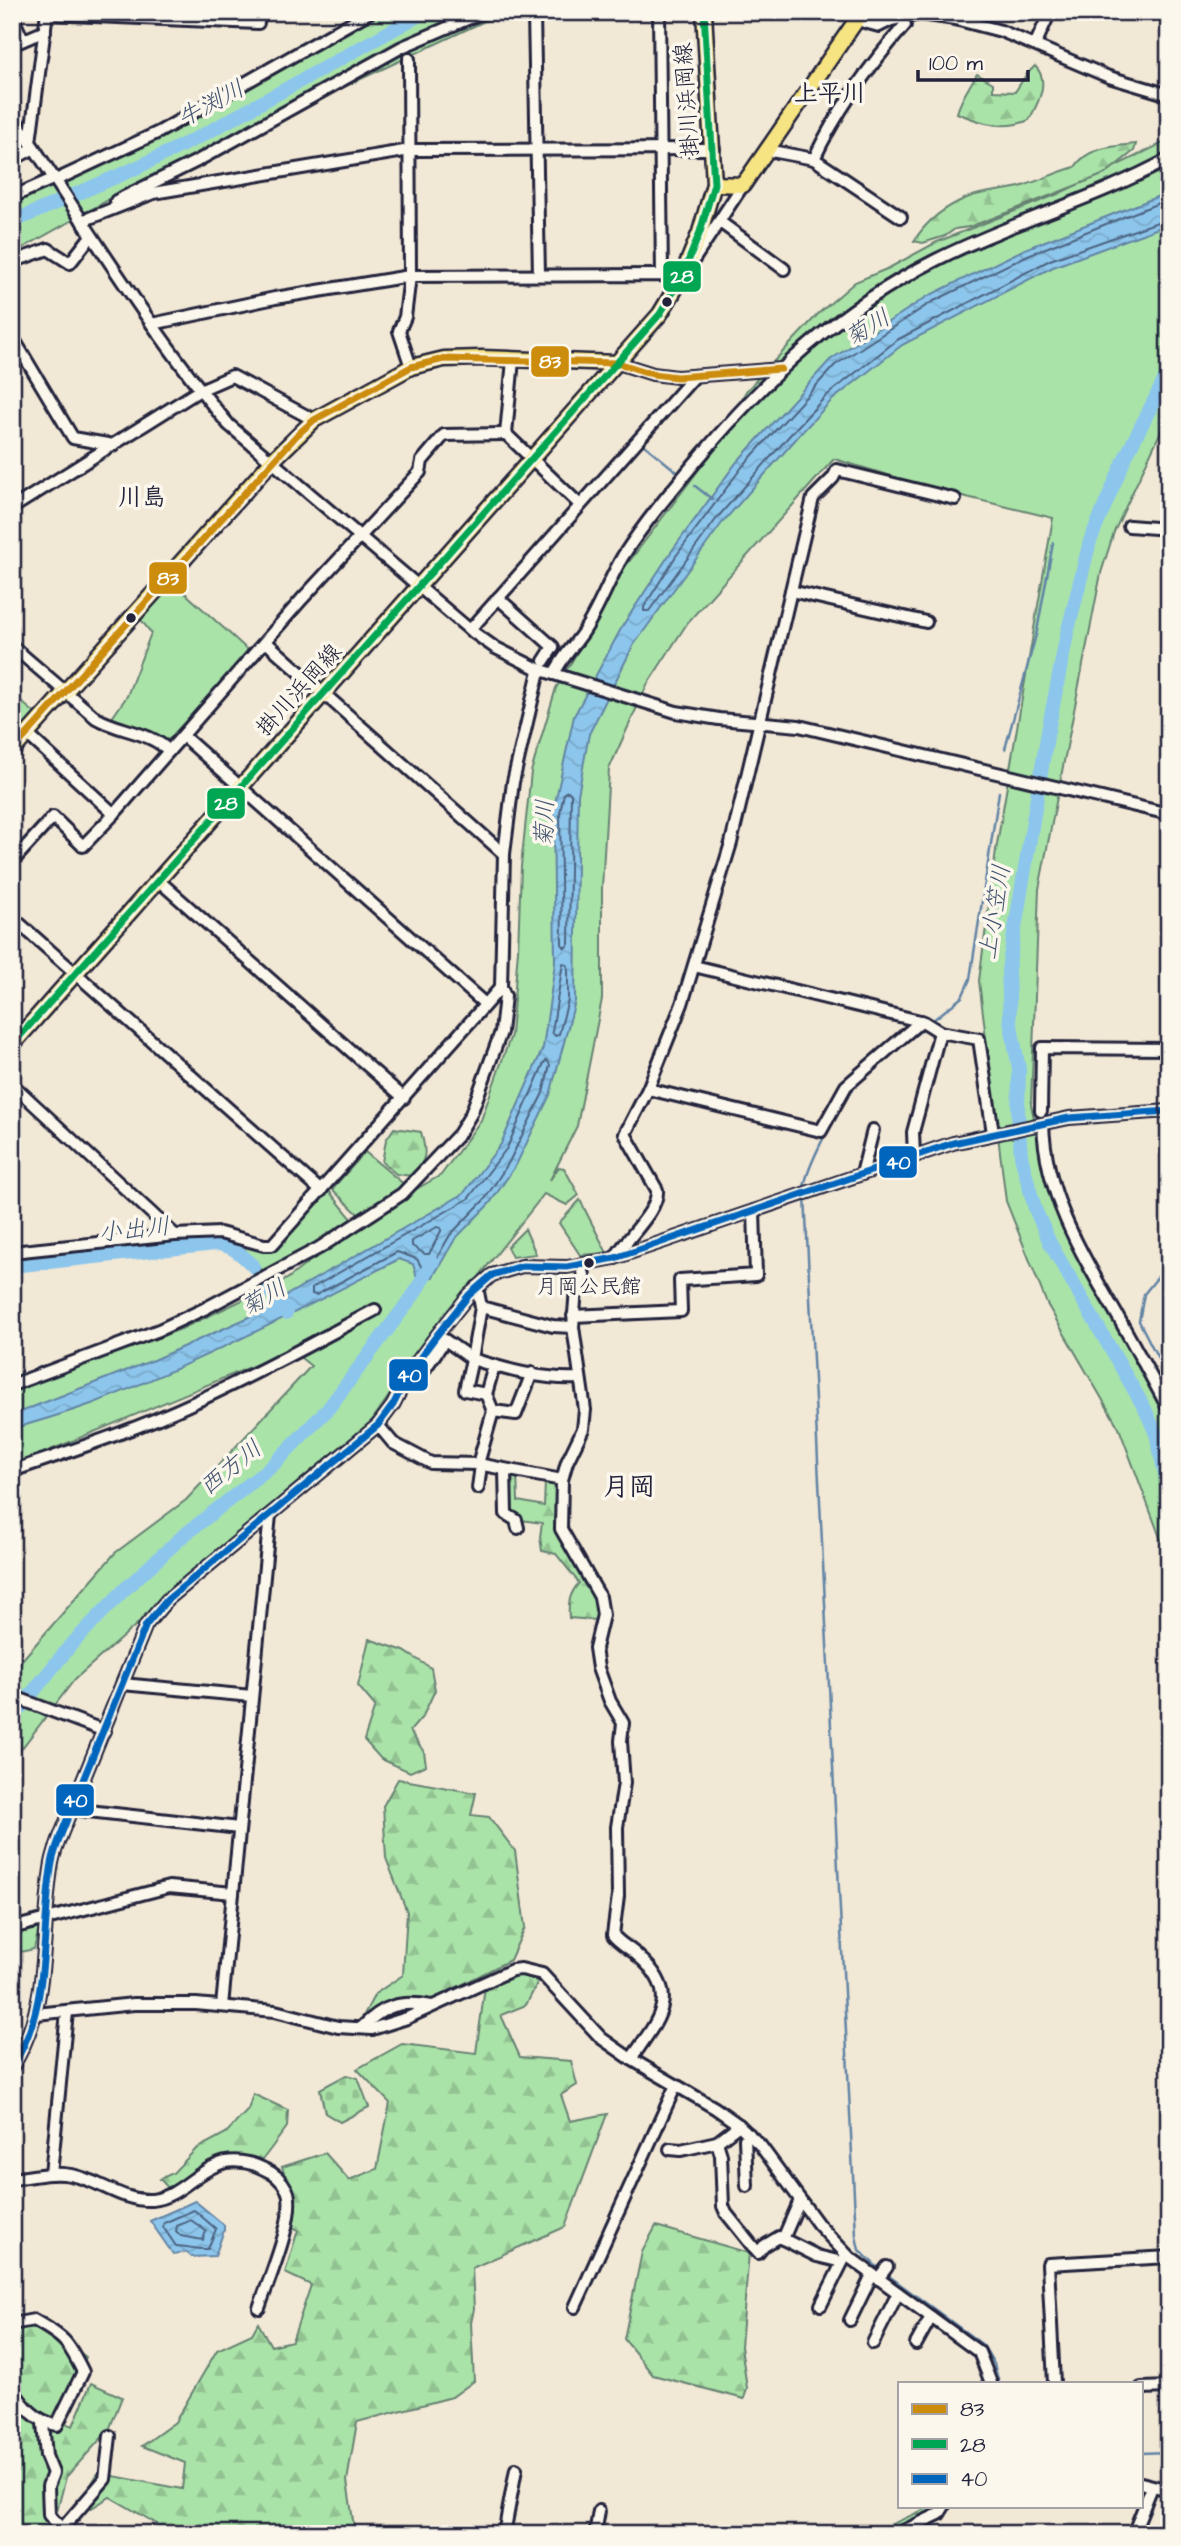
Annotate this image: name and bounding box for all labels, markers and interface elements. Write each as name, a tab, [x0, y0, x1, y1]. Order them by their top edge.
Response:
scale bar	[918, 38, 1029, 82]
street label: 掛川浜岡線	[667, 42, 707, 158]
text: 100 m	[929, 49, 984, 78]
water label: 牛渕川	[171, 72, 251, 136]
district label: 上平川	[794, 77, 866, 111]
line badge: 28	[662, 260, 702, 293]
text: 28	[669, 264, 694, 291]
unlabelled marker	[660, 295, 674, 309]
water label: 菊川	[839, 301, 897, 355]
line badge: 83	[530, 345, 570, 378]
text: 83	[539, 349, 561, 376]
district label: 川島	[118, 481, 166, 515]
line badge: 83	[148, 561, 188, 595]
text: 83	[157, 566, 179, 593]
unlabelled marker	[124, 611, 138, 625]
street label: 掛川浜岡線	[249, 637, 349, 743]
line badge: 28	[206, 787, 246, 820]
text: 28	[213, 791, 238, 818]
water label: 菊川	[527, 798, 563, 848]
water label: 上小笠川	[971, 862, 1019, 962]
line badge: 40	[878, 1145, 918, 1179]
text: 40	[886, 1150, 910, 1177]
water label: 小出川	[96, 1209, 172, 1251]
marker: 月岡公民館	[582, 1256, 596, 1270]
water label: 菊川	[235, 1271, 293, 1325]
place label: 月岡公民館	[537, 1272, 642, 1301]
line badge: 40	[388, 1358, 429, 1392]
text: 40	[397, 1363, 421, 1390]
water label: 西方川	[192, 1432, 270, 1504]
district label: 月岡	[603, 1469, 655, 1505]
line badge: 40	[55, 1783, 95, 1817]
text: 40	[63, 1788, 87, 1815]
legend	[898, 2382, 1142, 2508]
text: 83	[960, 2395, 985, 2424]
text: 28	[960, 2431, 986, 2460]
text: 40	[960, 2465, 988, 2494]

